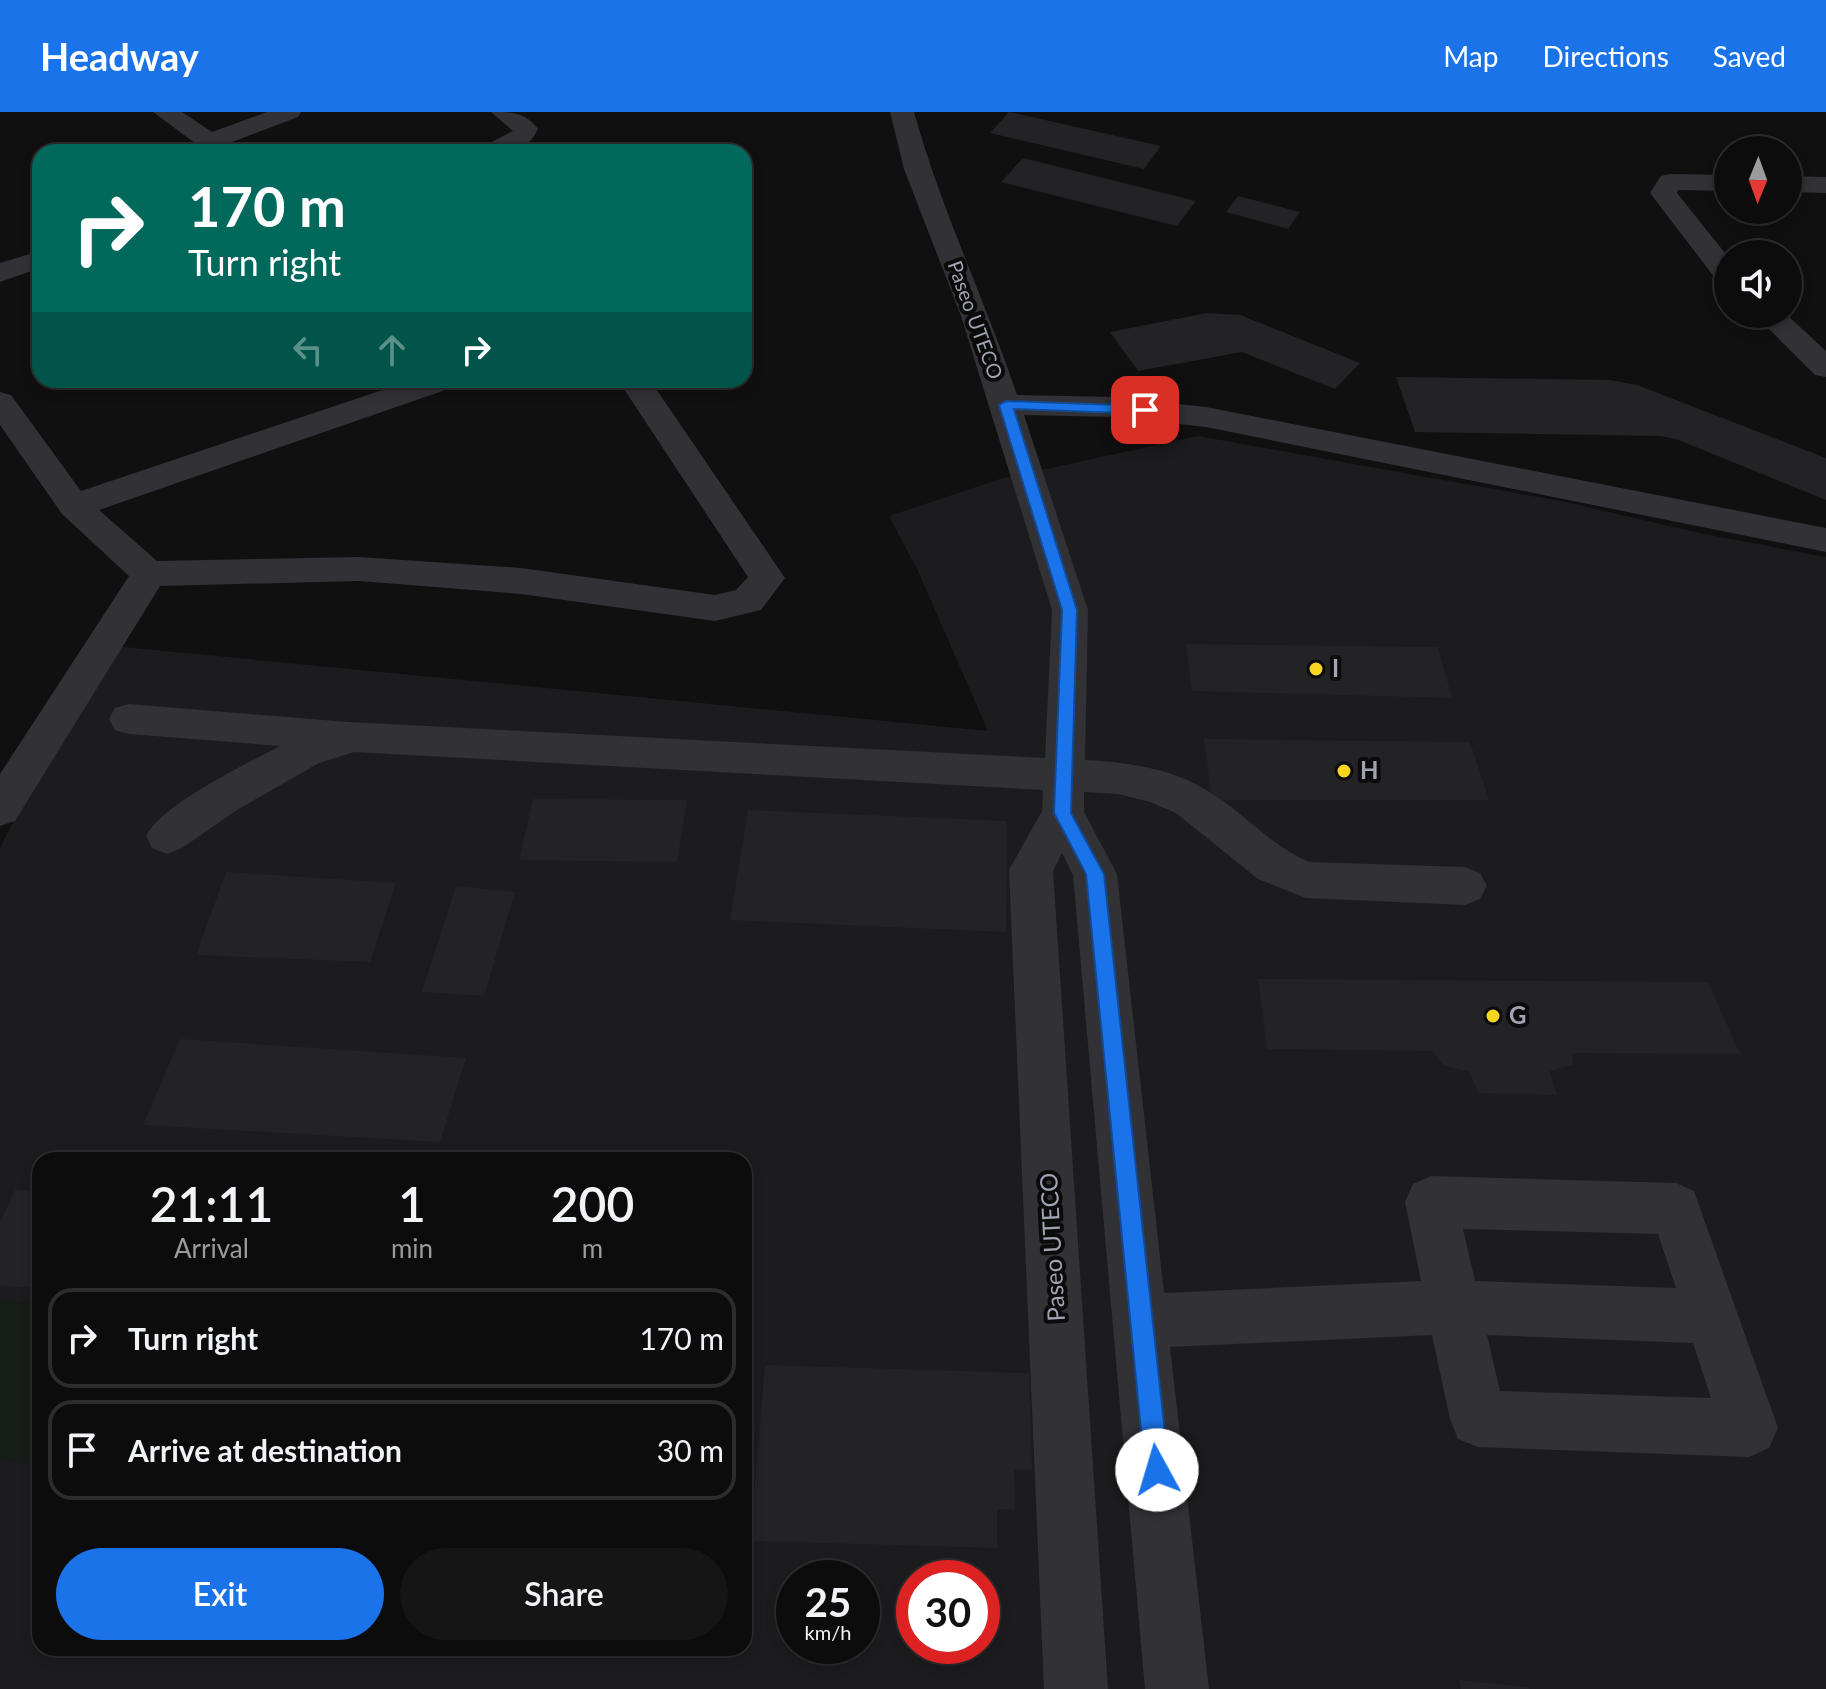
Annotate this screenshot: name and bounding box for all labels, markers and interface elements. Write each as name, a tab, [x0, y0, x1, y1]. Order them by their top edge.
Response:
text: Headway	[40, 33, 199, 79]
text: Map	[1443, 39, 1498, 73]
text: Directions	[1542, 39, 1669, 73]
text: Saved	[1713, 39, 1786, 73]
north arrow	[1714, 136, 1802, 224]
map controls	[1714, 136, 1802, 328]
text: 170 m	[188, 172, 346, 239]
icon: right	[56, 176, 160, 280]
text: Turn right	[188, 240, 341, 284]
button: sound	[1714, 240, 1802, 328]
street label: Paseo UTECO	[943, 257, 1008, 382]
icon: left	[286, 328, 330, 372]
icon: ahead	[370, 328, 414, 372]
icon: right	[454, 328, 498, 372]
pin	[1111, 376, 1179, 444]
icon: arrive	[1123, 388, 1167, 432]
place label: I	[1332, 653, 1339, 682]
marker: I	[1307, 660, 1325, 678]
place label: H	[1360, 755, 1379, 784]
marker: H	[1335, 762, 1353, 780]
place label: G	[1509, 1000, 1526, 1029]
marker: G	[1484, 1007, 1502, 1025]
street label: Paseo UTECO	[1033, 1172, 1070, 1322]
text: 21:11	[150, 1175, 273, 1232]
text: 1	[398, 1175, 426, 1232]
text: 200	[551, 1175, 634, 1232]
text: Arrival	[174, 1232, 249, 1264]
text: min	[391, 1232, 433, 1264]
text: m	[582, 1232, 603, 1264]
icon: right	[60, 1316, 104, 1360]
text: Turn right	[128, 1320, 258, 1356]
text: 170 m	[639, 1320, 724, 1356]
icon: arrive	[60, 1428, 104, 1472]
position arrow	[1115, 1428, 1199, 1512]
text: Arrive at destination	[128, 1432, 402, 1468]
text: 30 m	[657, 1432, 724, 1468]
button: Exit	[56, 1548, 384, 1640]
button: Share	[400, 1548, 728, 1640]
speed limit sign: 30	[896, 1560, 1000, 1664]
text: 25	[805, 1578, 851, 1626]
text: km/h	[805, 1620, 851, 1644]

